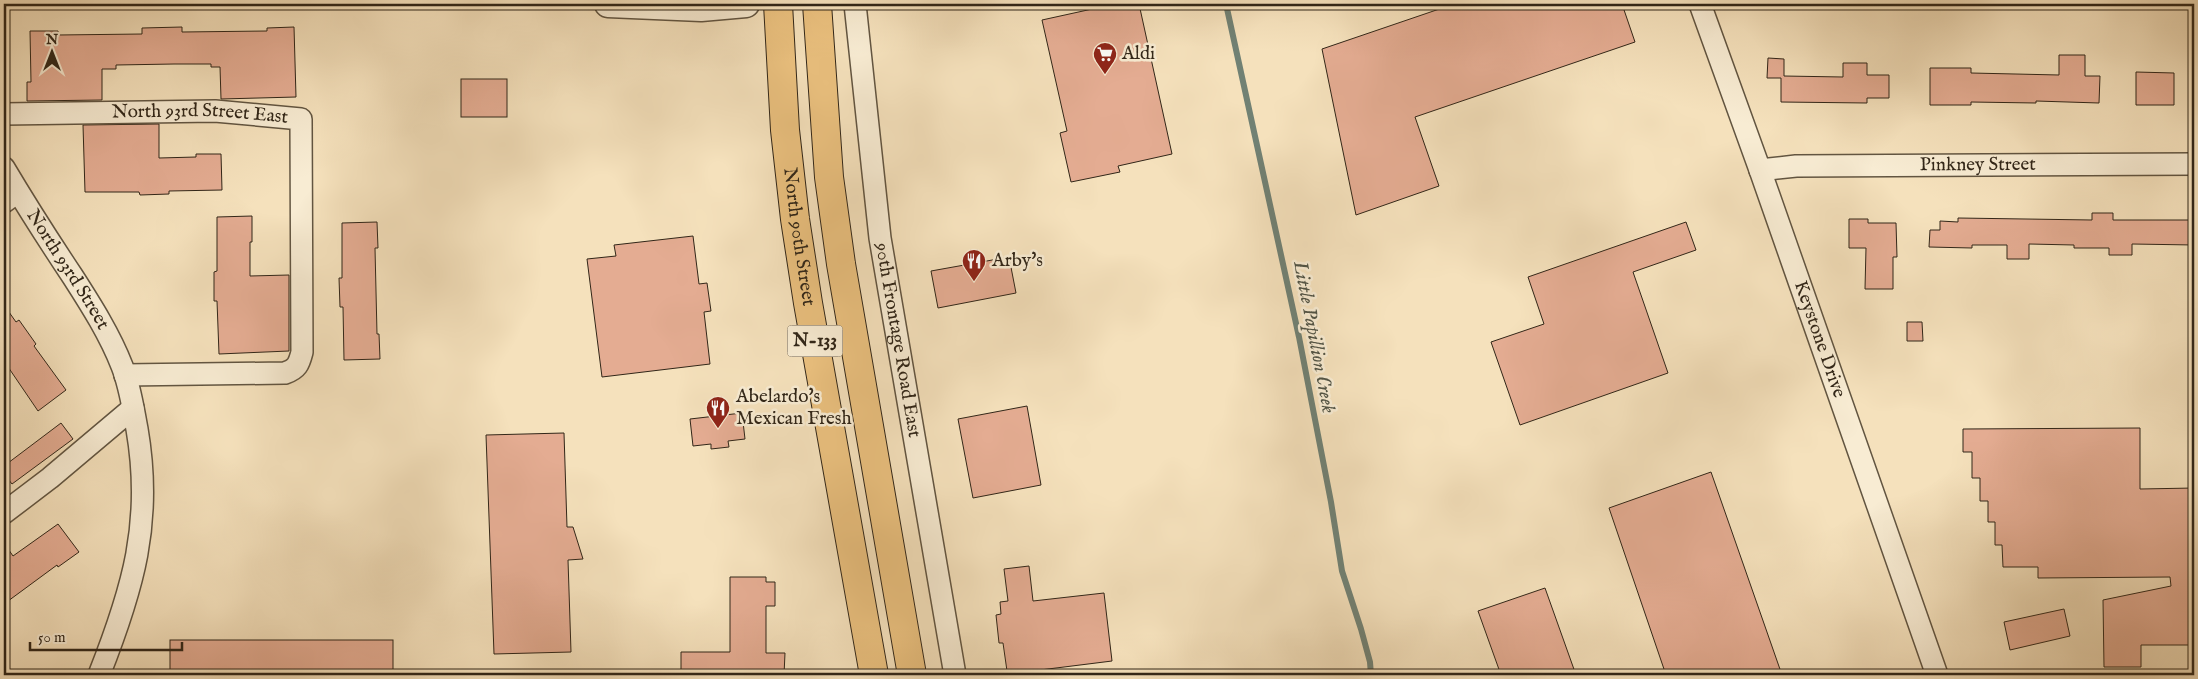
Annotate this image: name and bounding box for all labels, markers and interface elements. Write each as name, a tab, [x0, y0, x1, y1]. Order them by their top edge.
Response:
north arrow	[28, 28, 78, 78]
text: N	[45, 31, 58, 49]
supermarket icon: Aldi	[1092, 41, 1118, 75]
place label: Aldi	[1121, 42, 1155, 66]
street label: North 93rd Street East	[112, 99, 290, 130]
street label: Pinkney Street	[1920, 153, 2036, 177]
street label: North 90th Street	[777, 166, 820, 308]
street label: North 93rd Street	[20, 205, 115, 334]
street label: 90th Frontage Road East	[869, 240, 926, 440]
restaurant icon: Arby's	[961, 248, 987, 282]
place label: Arby's	[991, 249, 1043, 273]
water label: Little Papillion Creek	[1287, 258, 1341, 415]
street label: Keystone Drive	[1788, 278, 1851, 401]
road number: N-133	[788, 326, 842, 356]
place label: Abelardo's Mexican Fresh	[735, 385, 852, 431]
restaurant icon: Abelardo's Mexican Fresh	[705, 395, 731, 429]
scale bar	[30, 619, 182, 651]
text: 50 m	[38, 628, 66, 647]

